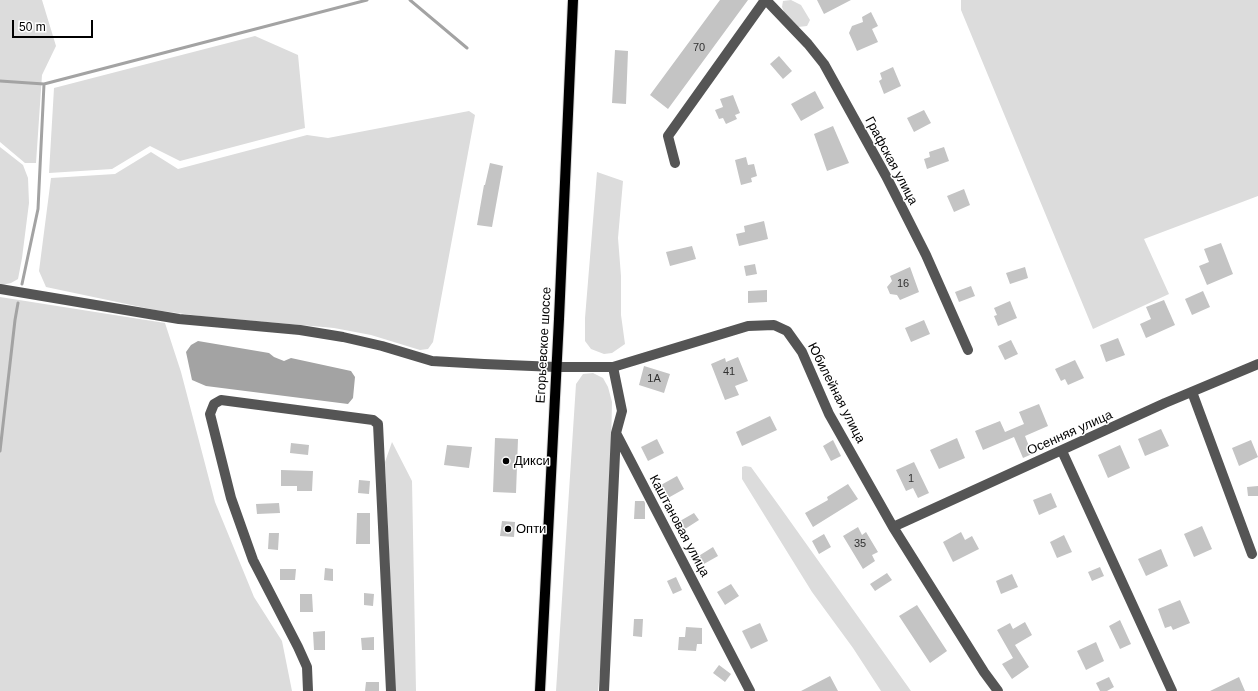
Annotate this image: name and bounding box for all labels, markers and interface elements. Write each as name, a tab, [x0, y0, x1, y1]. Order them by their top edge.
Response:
scale bar	[14, 12, 95, 38]
text: 50 m	[19, 20, 46, 34]
house number: 70	[693, 41, 705, 55]
street label: Графская улица	[861, 114, 921, 208]
house number: 16	[897, 277, 909, 291]
street label: Егорьевское шоссе	[533, 286, 555, 404]
street label: Юбилейная улица	[804, 340, 868, 446]
house number: 41	[723, 365, 735, 379]
house number: 1А	[647, 372, 661, 386]
street label: Осенняя улица	[1025, 407, 1115, 459]
place label: Дикси	[514, 453, 550, 469]
marker: Дикси	[501, 456, 511, 466]
street label: Каштановая улица	[646, 472, 712, 580]
house number: 1	[908, 472, 914, 486]
place label: Опти	[516, 521, 546, 537]
marker: Опти	[503, 524, 513, 534]
house number: 35	[854, 537, 866, 551]

